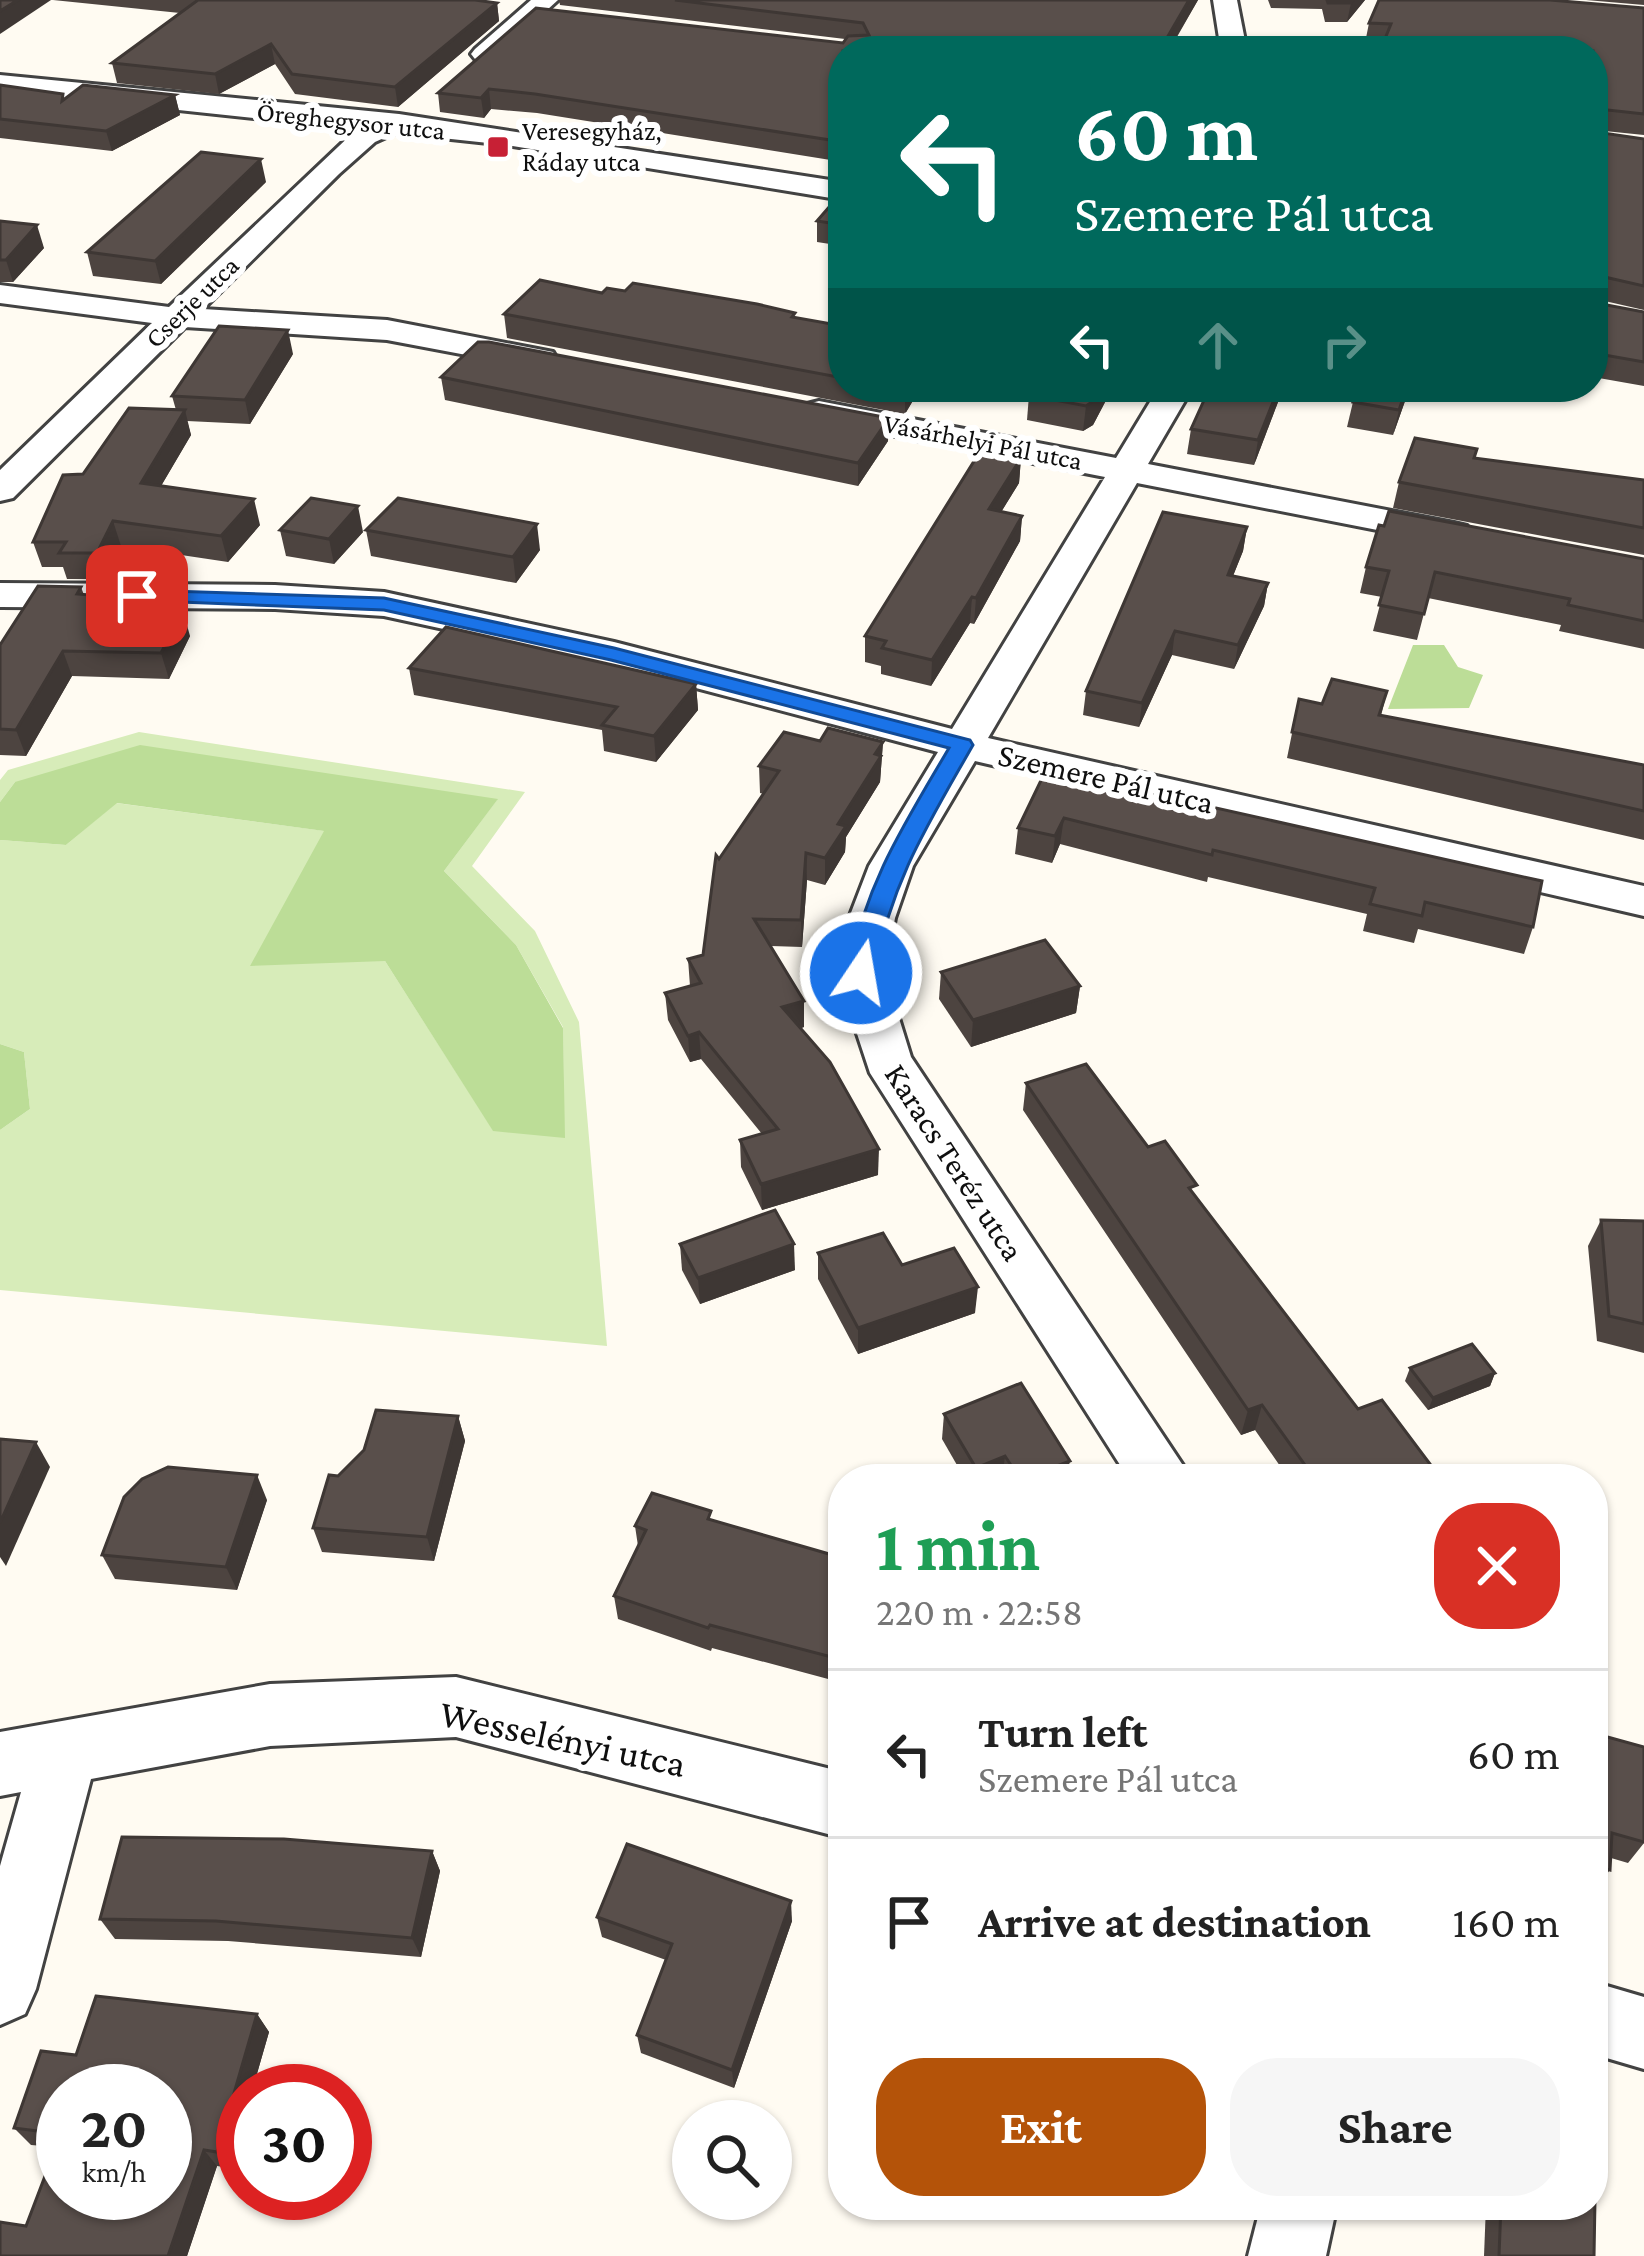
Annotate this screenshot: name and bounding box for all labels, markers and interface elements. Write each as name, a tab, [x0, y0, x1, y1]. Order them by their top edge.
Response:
icon: left	[876, 84, 1032, 240]
text: 60 m	[1074, 85, 1258, 178]
street label: Öreghegysor utca	[255, 96, 447, 146]
place label: Veresegyház, Ráday utca	[522, 116, 662, 177]
marker: Veresegyház, Ráday utca	[485, 134, 511, 160]
text: Szemere Pál utca	[1074, 183, 1434, 243]
street label: Cserje utca	[139, 250, 245, 354]
icon: left	[1059, 312, 1125, 378]
icon: ahead	[1185, 312, 1251, 378]
icon: right	[1311, 312, 1377, 378]
street label: Vásárhelyi Pál utca	[881, 408, 1085, 476]
pin	[86, 545, 188, 647]
icon: arrive	[104, 563, 170, 629]
street label: Szemere Pál utca	[995, 735, 1217, 821]
position arrow	[798, 910, 924, 1036]
street label: Karacs Teréz utca	[878, 1057, 1032, 1267]
button: close	[1434, 1503, 1560, 1629]
text: 1 min	[876, 1505, 1040, 1585]
text: 220 m · 22:58	[876, 1590, 1083, 1633]
street label: Wesselényi utca	[436, 1691, 690, 1786]
text: Turn left	[978, 1707, 1147, 1757]
icon: left	[876, 1721, 942, 1787]
text: 60 m	[1467, 1729, 1560, 1779]
text: Szemere Pál utca	[978, 1757, 1238, 1800]
icon: arrive	[876, 1889, 942, 1955]
text: Arrive at destination	[978, 1897, 1371, 1947]
text: 160 m	[1452, 1897, 1560, 1947]
button: Exit	[876, 2058, 1206, 2196]
button: Share	[1230, 2058, 1560, 2196]
speed limit sign: 30	[216, 2064, 372, 2220]
text: 20	[80, 2093, 148, 2160]
map controls	[672, 2100, 792, 2220]
button: search	[672, 2100, 792, 2220]
text: km/h	[82, 2155, 146, 2188]

